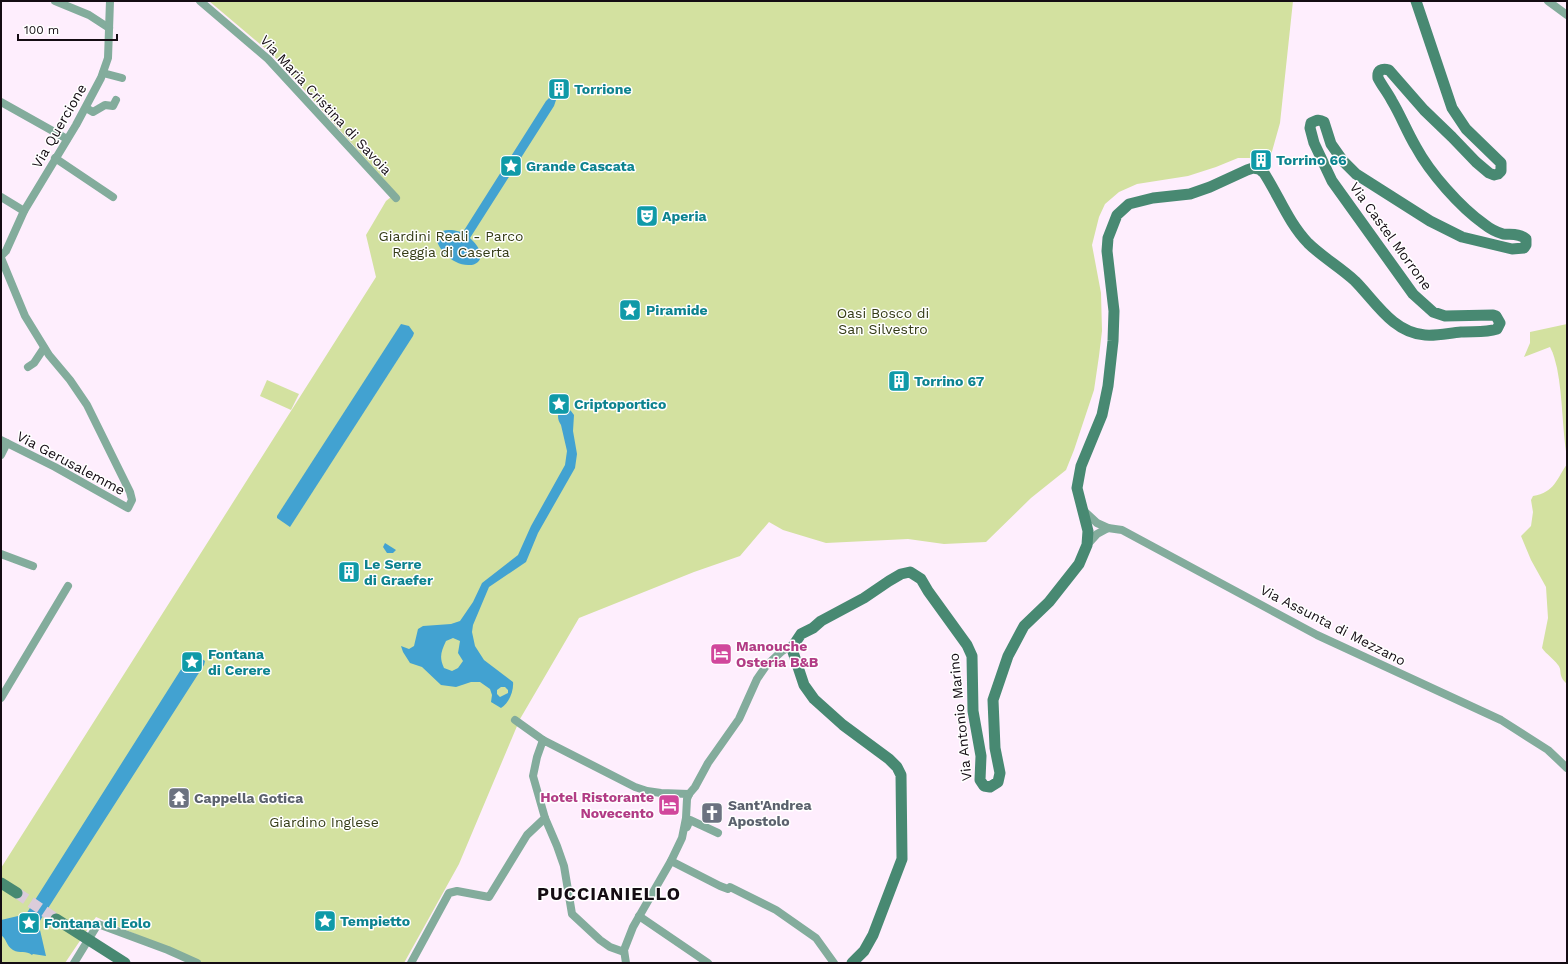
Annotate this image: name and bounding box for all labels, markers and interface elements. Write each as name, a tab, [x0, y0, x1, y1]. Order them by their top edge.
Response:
scale bar	[18, 16, 117, 42]
text: 100 m	[24, 23, 59, 37]
street label: Via Maria Cristina di Savoia	[257, 32, 395, 178]
building icon: Torrione	[546, 76, 572, 102]
street label: Via Quercione	[28, 81, 90, 171]
place label: Torrione	[574, 81, 632, 97]
building icon: Torrino 66	[1248, 147, 1274, 173]
place label: Torrino 66	[1276, 152, 1347, 168]
place icon: Grande Cascata	[498, 153, 524, 179]
place label: Grande Cascata	[526, 158, 636, 174]
street label: Via Castel Morrone	[1347, 179, 1435, 293]
theatre icon: Aperia	[634, 203, 660, 229]
place label: Aperia	[662, 208, 707, 224]
park label: Giardini Reali - Parco Reggia di Caserta	[379, 228, 523, 260]
place icon: Piramide	[617, 297, 643, 323]
place label: Piramide	[646, 302, 708, 318]
park label: Oasi Bosco di San Silvestro	[837, 305, 929, 337]
building icon: Torrino 67	[886, 368, 912, 394]
place label: Torrino 67	[914, 373, 985, 389]
place icon: Criptoportico	[546, 391, 572, 417]
place label: Criptoportico	[574, 396, 666, 412]
street label: Via Gerusalemme	[14, 428, 128, 498]
place label: Le Serre di Graefer	[364, 556, 433, 588]
building icon: Le Serre di Graefer	[336, 559, 362, 585]
street label: Via Assunta di Mezzano	[1258, 581, 1408, 669]
place label: Manouche Osteria B&B	[736, 638, 819, 670]
hotel icon: Manouche Osteria B&B	[708, 641, 734, 667]
place label: Fontana di Cerere	[208, 646, 271, 678]
place icon: Fontana di Cerere	[179, 649, 205, 675]
street label: Via Antonio Marino	[945, 652, 975, 782]
temple icon: Cappella Gotica	[166, 785, 192, 811]
place label: Hotel Ristorante Novecento	[540, 789, 654, 821]
place label: Cappella Gotica	[194, 790, 304, 806]
hotel icon: Hotel Ristorante Novecento	[656, 792, 682, 818]
place label: Sant'Andrea Apostolo	[728, 797, 812, 829]
church icon: Sant'Andrea Apostolo	[699, 800, 725, 826]
park label: Giardino Inglese	[269, 814, 379, 830]
district label: PUCCIANIELLO	[537, 883, 681, 904]
place icon: Tempietto	[312, 908, 338, 934]
place icon: Fontana di Eolo	[16, 910, 42, 936]
place label: Tempietto	[340, 913, 410, 929]
place label: Fontana di Eolo	[44, 915, 151, 931]

